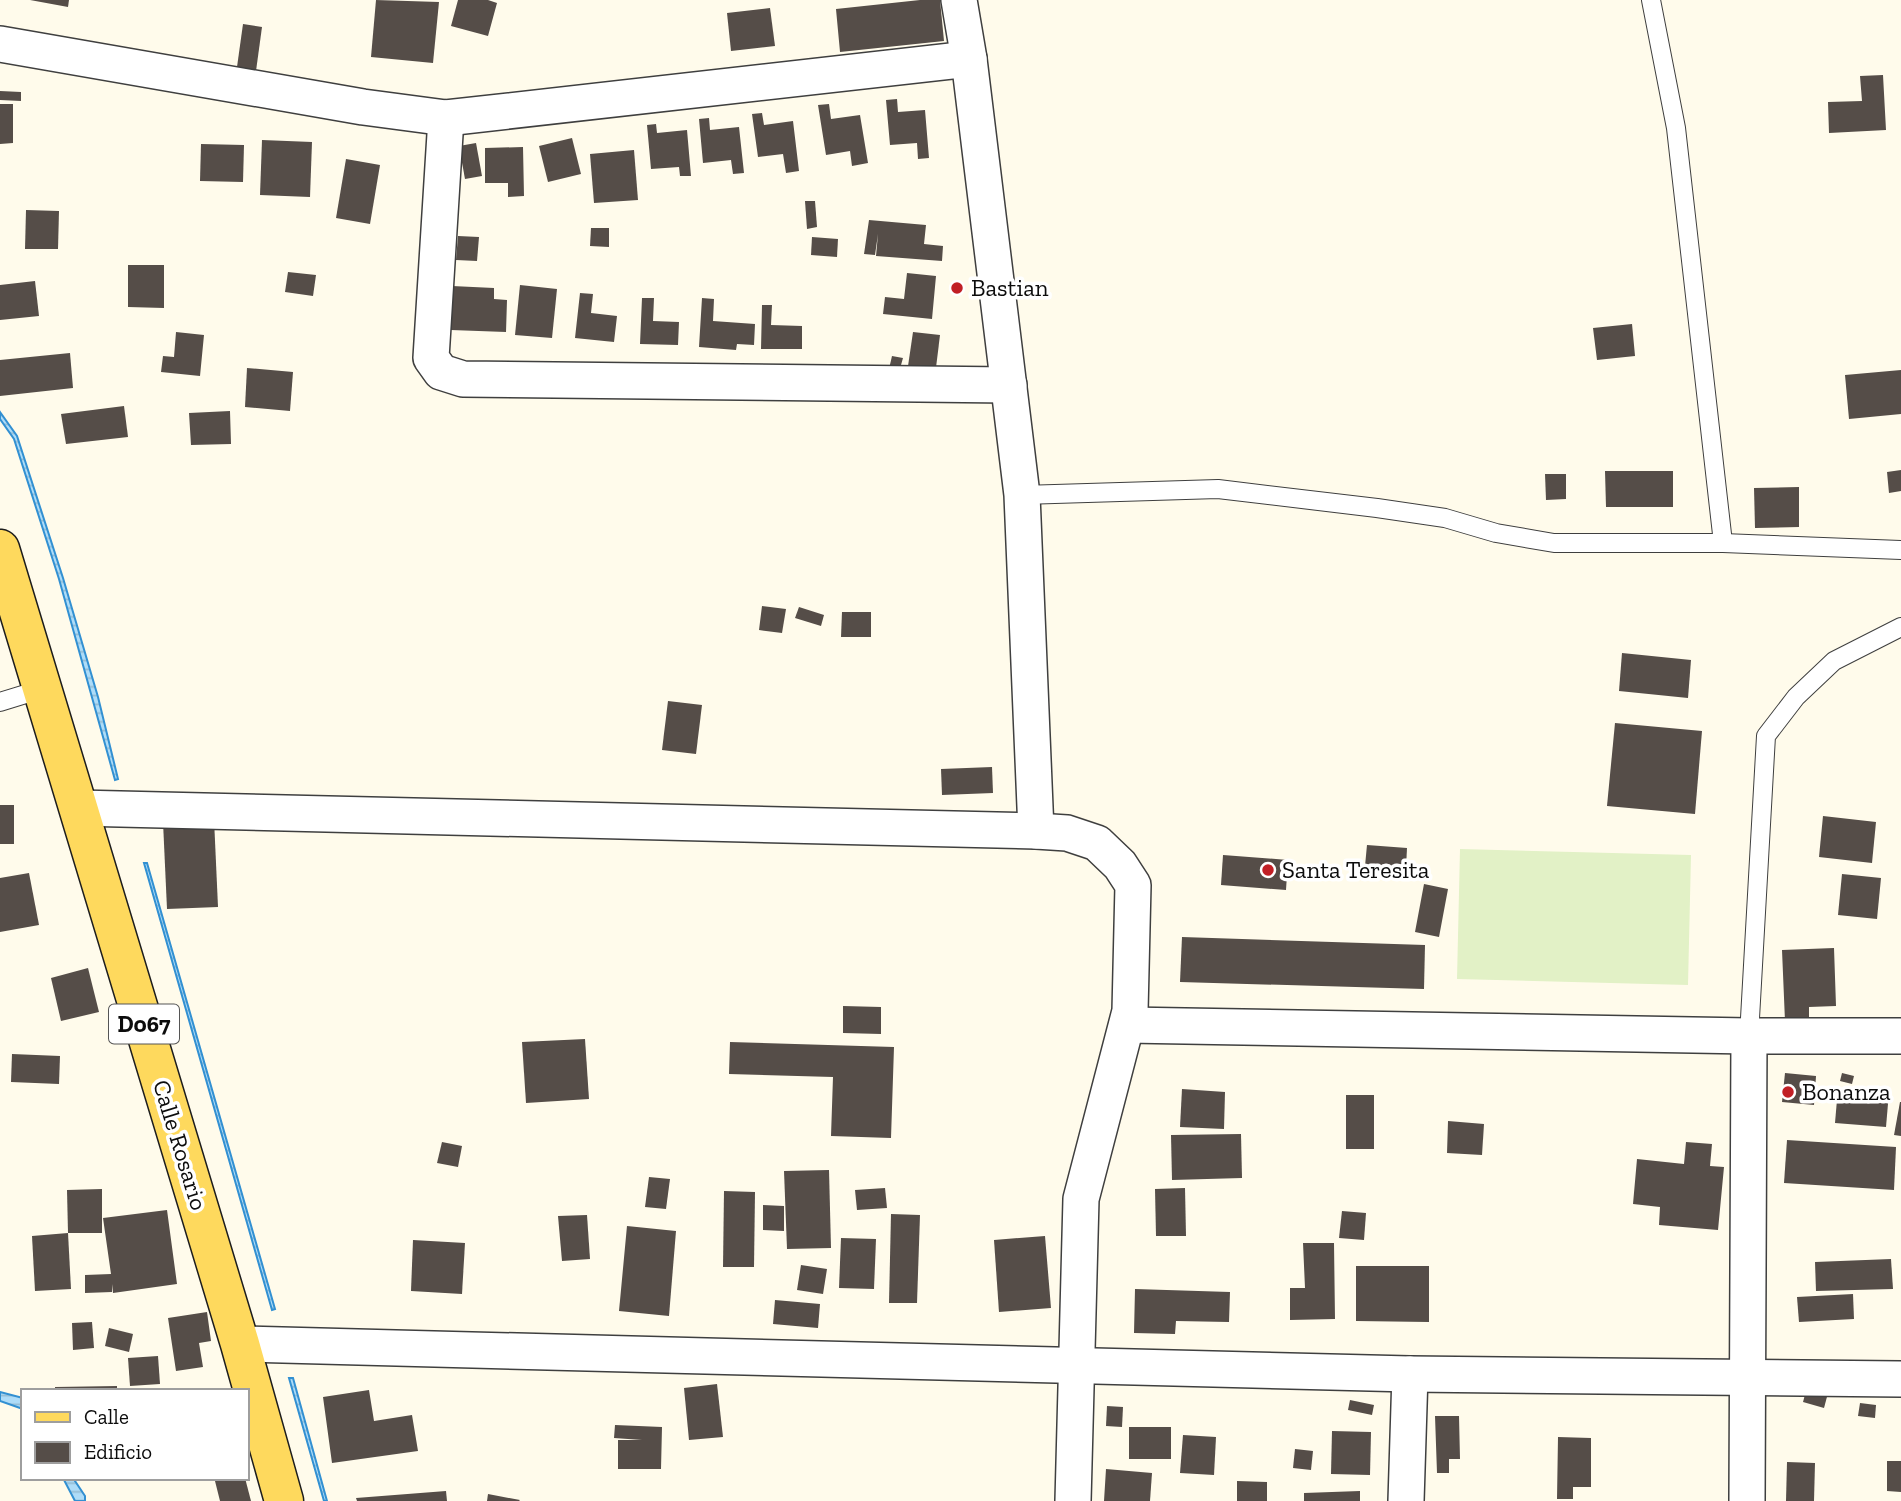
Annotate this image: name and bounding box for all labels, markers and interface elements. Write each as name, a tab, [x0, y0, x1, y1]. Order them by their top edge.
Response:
place label: Bastian	[971, 273, 1049, 302]
marker: Bastian	[949, 280, 965, 296]
place label: Santa Teresita	[1282, 855, 1430, 884]
marker: Santa Teresita	[1260, 862, 1276, 878]
road number: D067	[109, 1004, 179, 1044]
street label: Calle Rosario	[147, 1076, 214, 1213]
place label: Bonanza	[1802, 1077, 1891, 1106]
marker: Bonanza	[1780, 1084, 1796, 1100]
legend	[21, 1389, 248, 1480]
text: Calle	[84, 1404, 129, 1429]
text: Edificio	[84, 1439, 152, 1464]

